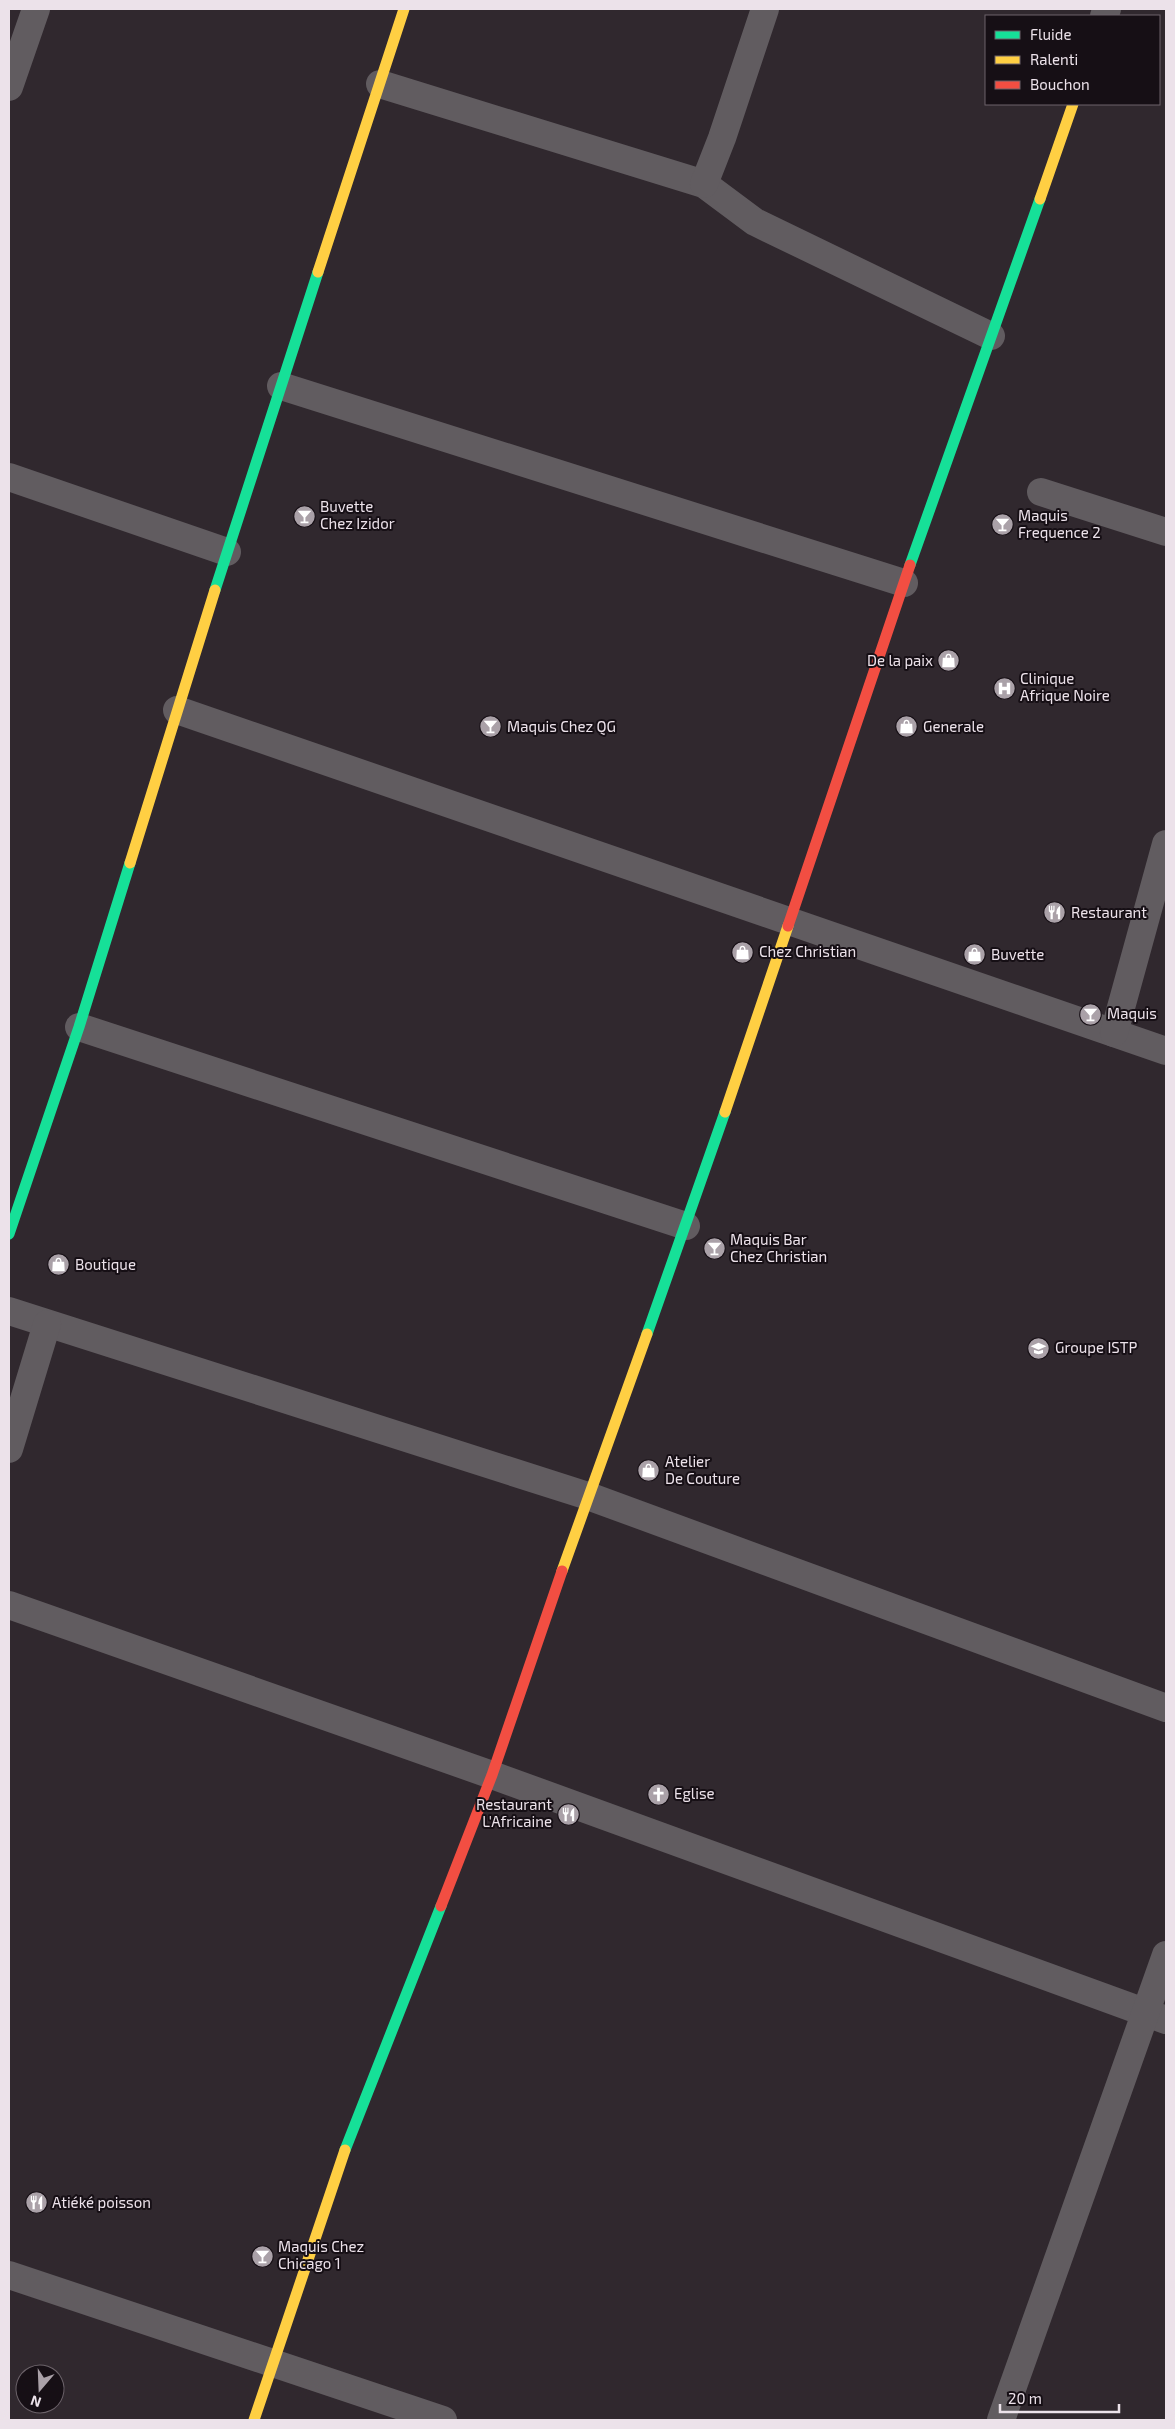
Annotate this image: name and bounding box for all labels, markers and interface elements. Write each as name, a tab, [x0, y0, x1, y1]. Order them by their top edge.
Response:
legend	[985, 15, 1160, 105]
text: Fluide	[1030, 25, 1071, 43]
text: Ralenti	[1030, 50, 1078, 68]
text: Bouchon	[1030, 75, 1090, 93]
place label: Buvette Chez Izidor	[320, 497, 395, 532]
bar icon: Buvette Chez Izidor	[292, 504, 316, 528]
place label: Maquis Frequence 2	[1018, 506, 1101, 541]
bar icon: Maquis Frequence 2	[990, 513, 1014, 537]
shop icon: De la paix	[937, 649, 961, 673]
place label: De la paix	[867, 651, 933, 669]
place label: Clinique Afrique Noire	[1020, 669, 1110, 704]
hospital icon: Clinique Afrique Noire	[992, 676, 1016, 700]
bar icon: Maquis Chez QG	[479, 715, 503, 739]
shop icon: Generale	[895, 715, 919, 739]
place label: Maquis Chez QG	[507, 717, 616, 736]
place label: Generale	[923, 717, 984, 735]
restaurant icon: Restaurant	[1043, 901, 1067, 925]
place label: Restaurant	[1071, 903, 1147, 921]
shop icon: Chez Christian	[731, 940, 755, 964]
place label: Chez Christian	[759, 942, 856, 960]
shop icon: Buvette	[963, 943, 987, 967]
place label: Buvette	[991, 945, 1044, 963]
bar icon: Maquis	[1079, 1002, 1103, 1026]
place label: Maquis	[1107, 1004, 1157, 1022]
place label: Maquis Bar Chez Christian	[730, 1230, 827, 1265]
bar icon: Maquis Bar Chez Christian	[702, 1237, 726, 1261]
shop icon: Boutique	[47, 1253, 71, 1277]
place label: Boutique	[75, 1255, 136, 1273]
school or university icon: Groupe ISTP	[1027, 1336, 1051, 1360]
place label: Groupe ISTP	[1055, 1338, 1137, 1356]
place label: Atelier De Couture	[665, 1452, 740, 1487]
shop icon: Atelier De Couture	[637, 1459, 661, 1483]
church icon: Eglise	[646, 1782, 670, 1806]
place label: Eglise	[674, 1784, 715, 1802]
place label: Restaurant L'Africaine	[476, 1795, 552, 1830]
restaurant icon: Restaurant L'Africaine	[556, 1802, 580, 1826]
restaurant icon: Atiéké poisson	[24, 2191, 48, 2215]
place label: Atiéké poisson	[52, 2193, 151, 2211]
place label: Maquis Chez Chicago 1	[278, 2237, 364, 2272]
bar icon: Maquis Chez Chicago 1	[250, 2244, 274, 2268]
north arrow	[15, 2364, 65, 2414]
scale bar	[1000, 2382, 1119, 2414]
text: 20 m	[1008, 2389, 1042, 2407]
text: N	[28, 2392, 43, 2411]

